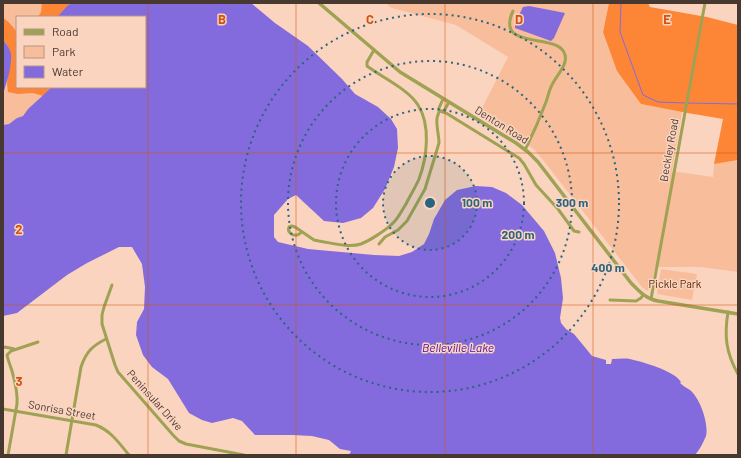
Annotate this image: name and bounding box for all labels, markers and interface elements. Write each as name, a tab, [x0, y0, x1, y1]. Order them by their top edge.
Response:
text: B	[218, 11, 226, 27]
text: C	[366, 11, 374, 27]
text: D	[515, 11, 523, 27]
text: E	[663, 11, 671, 27]
legend	[16, 16, 146, 88]
text: Road	[52, 24, 79, 38]
text: Park	[52, 44, 76, 58]
text: Water	[52, 64, 84, 78]
street label: Denton Road	[473, 103, 532, 146]
street label: Beckley Road	[657, 117, 680, 182]
text: 100 m	[462, 195, 492, 209]
text: 300 m	[556, 195, 588, 209]
centre of rings	[423, 196, 437, 210]
text: 2	[15, 221, 23, 237]
text: 200 m	[502, 227, 534, 241]
text: 400 m	[591, 260, 625, 274]
park label: Pickle Park	[649, 277, 702, 290]
water label: Belleville Lake	[422, 340, 494, 354]
street label: Peninsular Drive	[125, 367, 186, 433]
text: 3	[15, 373, 23, 389]
street label: Sonrisa Street	[27, 397, 97, 422]

